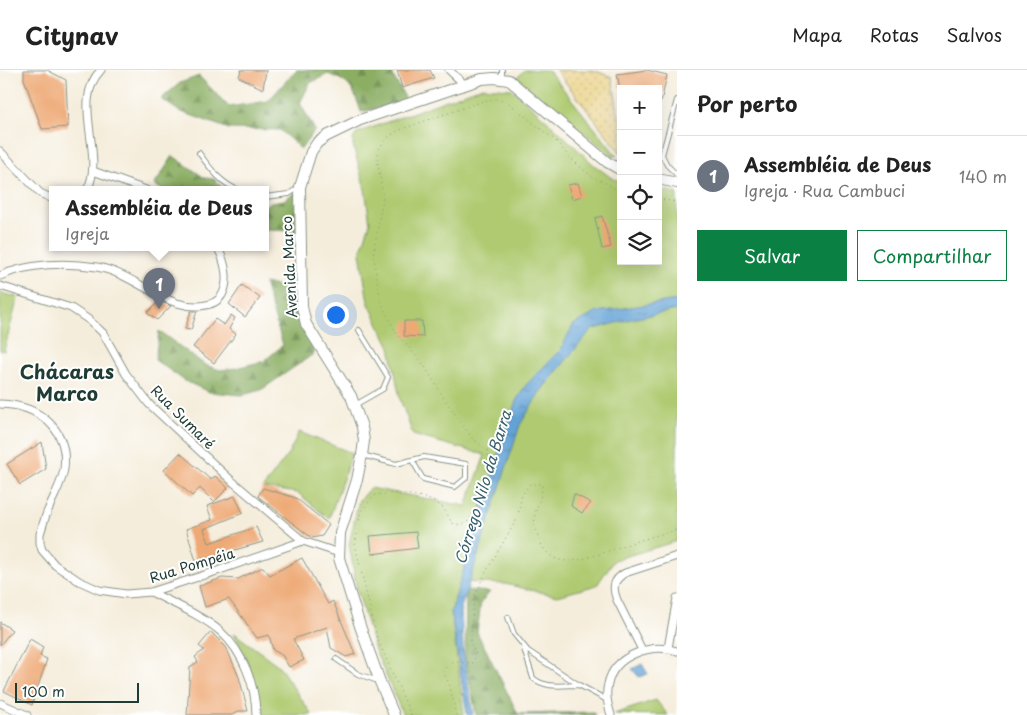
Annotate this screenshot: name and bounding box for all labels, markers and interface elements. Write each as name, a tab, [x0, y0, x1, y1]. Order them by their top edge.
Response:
text: Citynav	[25, 17, 118, 53]
text: Mapa	[792, 21, 842, 48]
text: Rotas	[870, 21, 919, 48]
text: Salvos	[947, 21, 1002, 48]
map controls	[617, 85, 662, 265]
button: +	[617, 85, 662, 130]
text: Por perto	[697, 87, 797, 119]
button: −	[617, 130, 662, 175]
text: Assembléia de Deus	[744, 150, 931, 178]
text: 1	[709, 164, 717, 188]
text: 140 m	[959, 164, 1007, 188]
button: locate	[617, 175, 662, 220]
text: Igreja · Rua Cambuci	[744, 178, 905, 202]
popup	[49, 186, 269, 251]
text: Assembléia de Deus	[65, 193, 253, 221]
street label: Avenida Marco	[276, 215, 302, 318]
button: layers	[617, 220, 662, 265]
text: Igreja	[65, 221, 109, 245]
button: Salvar	[697, 230, 847, 281]
button: Compartilhar	[857, 230, 1007, 281]
pin: 1	[143, 268, 175, 309]
your location	[323, 302, 349, 328]
district label: Chácaras Marco	[20, 357, 114, 407]
street label: Rua Sumaré	[146, 380, 220, 454]
water label: Córrego Nilo da Barra	[448, 407, 517, 567]
street label: Rua Pompéia	[147, 542, 238, 588]
scale bar	[15, 680, 139, 703]
text: 100 m	[22, 681, 65, 702]

